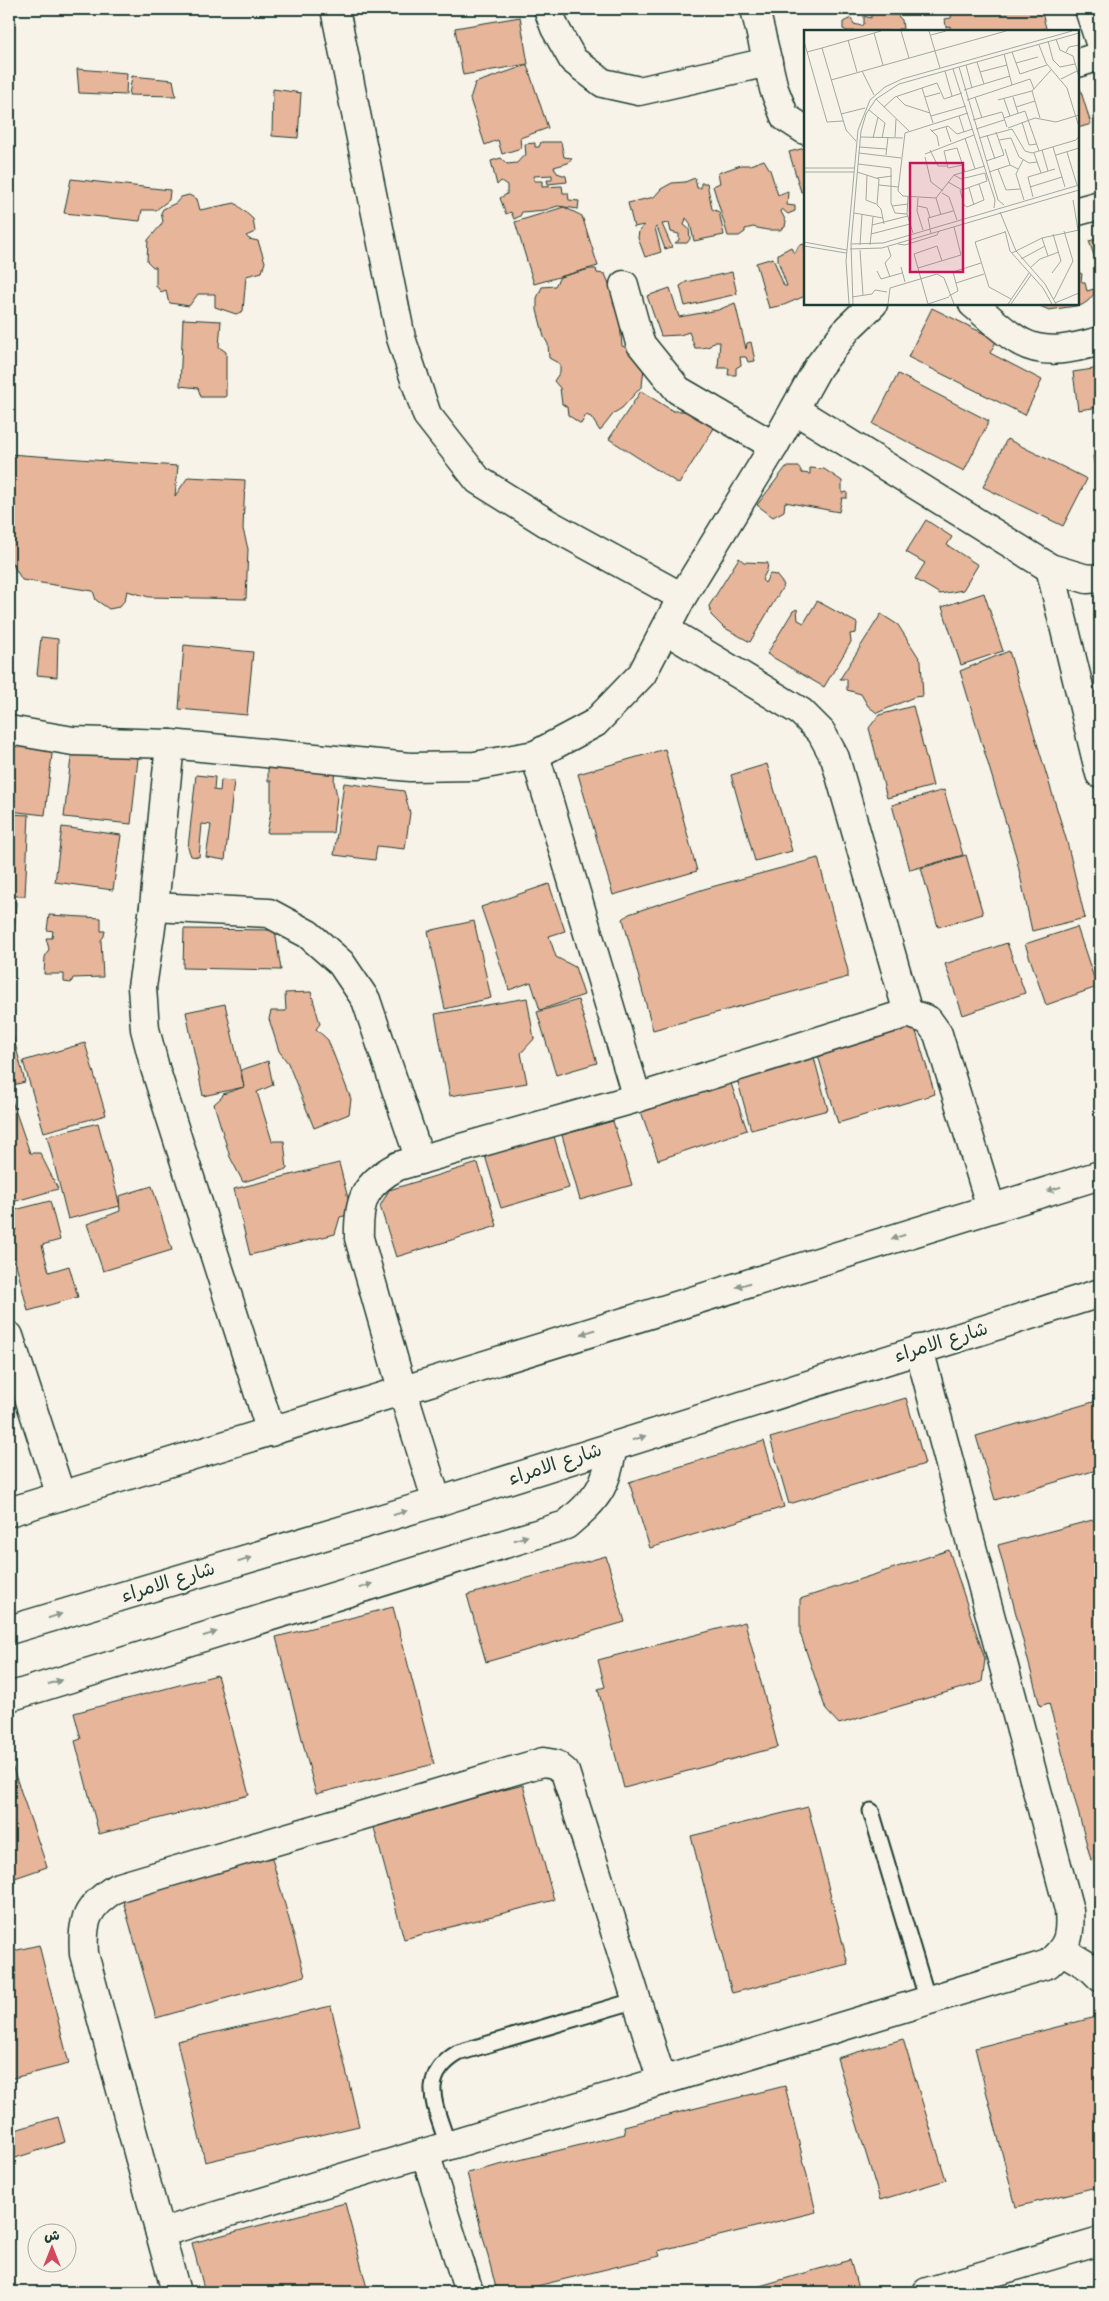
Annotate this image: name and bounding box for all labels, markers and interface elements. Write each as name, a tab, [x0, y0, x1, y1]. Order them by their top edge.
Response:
inset map	[804, 30, 1079, 305]
one-way arrow	[1046, 1186, 1061, 1194]
one-way arrow	[891, 1233, 906, 1241]
one-way arrow	[735, 1281, 750, 1289]
street label: شارع الامراء	[891, 1317, 991, 1369]
one-way arrow	[580, 1329, 595, 1337]
one-way arrow	[631, 1433, 646, 1441]
street label: شارع الامراء	[505, 1439, 605, 1491]
one-way arrow	[393, 1508, 408, 1516]
one-way arrow	[514, 1534, 529, 1542]
one-way arrow	[237, 1555, 252, 1563]
street label: شارع الامراء	[118, 1557, 218, 1609]
one-way arrow	[358, 1582, 373, 1590]
one-way arrow	[48, 1612, 63, 1620]
one-way arrow	[203, 1630, 218, 1638]
one-way arrow	[48, 1678, 63, 1686]
north arrow	[28, 2224, 78, 2274]
text: ش	[44, 2227, 60, 2244]

